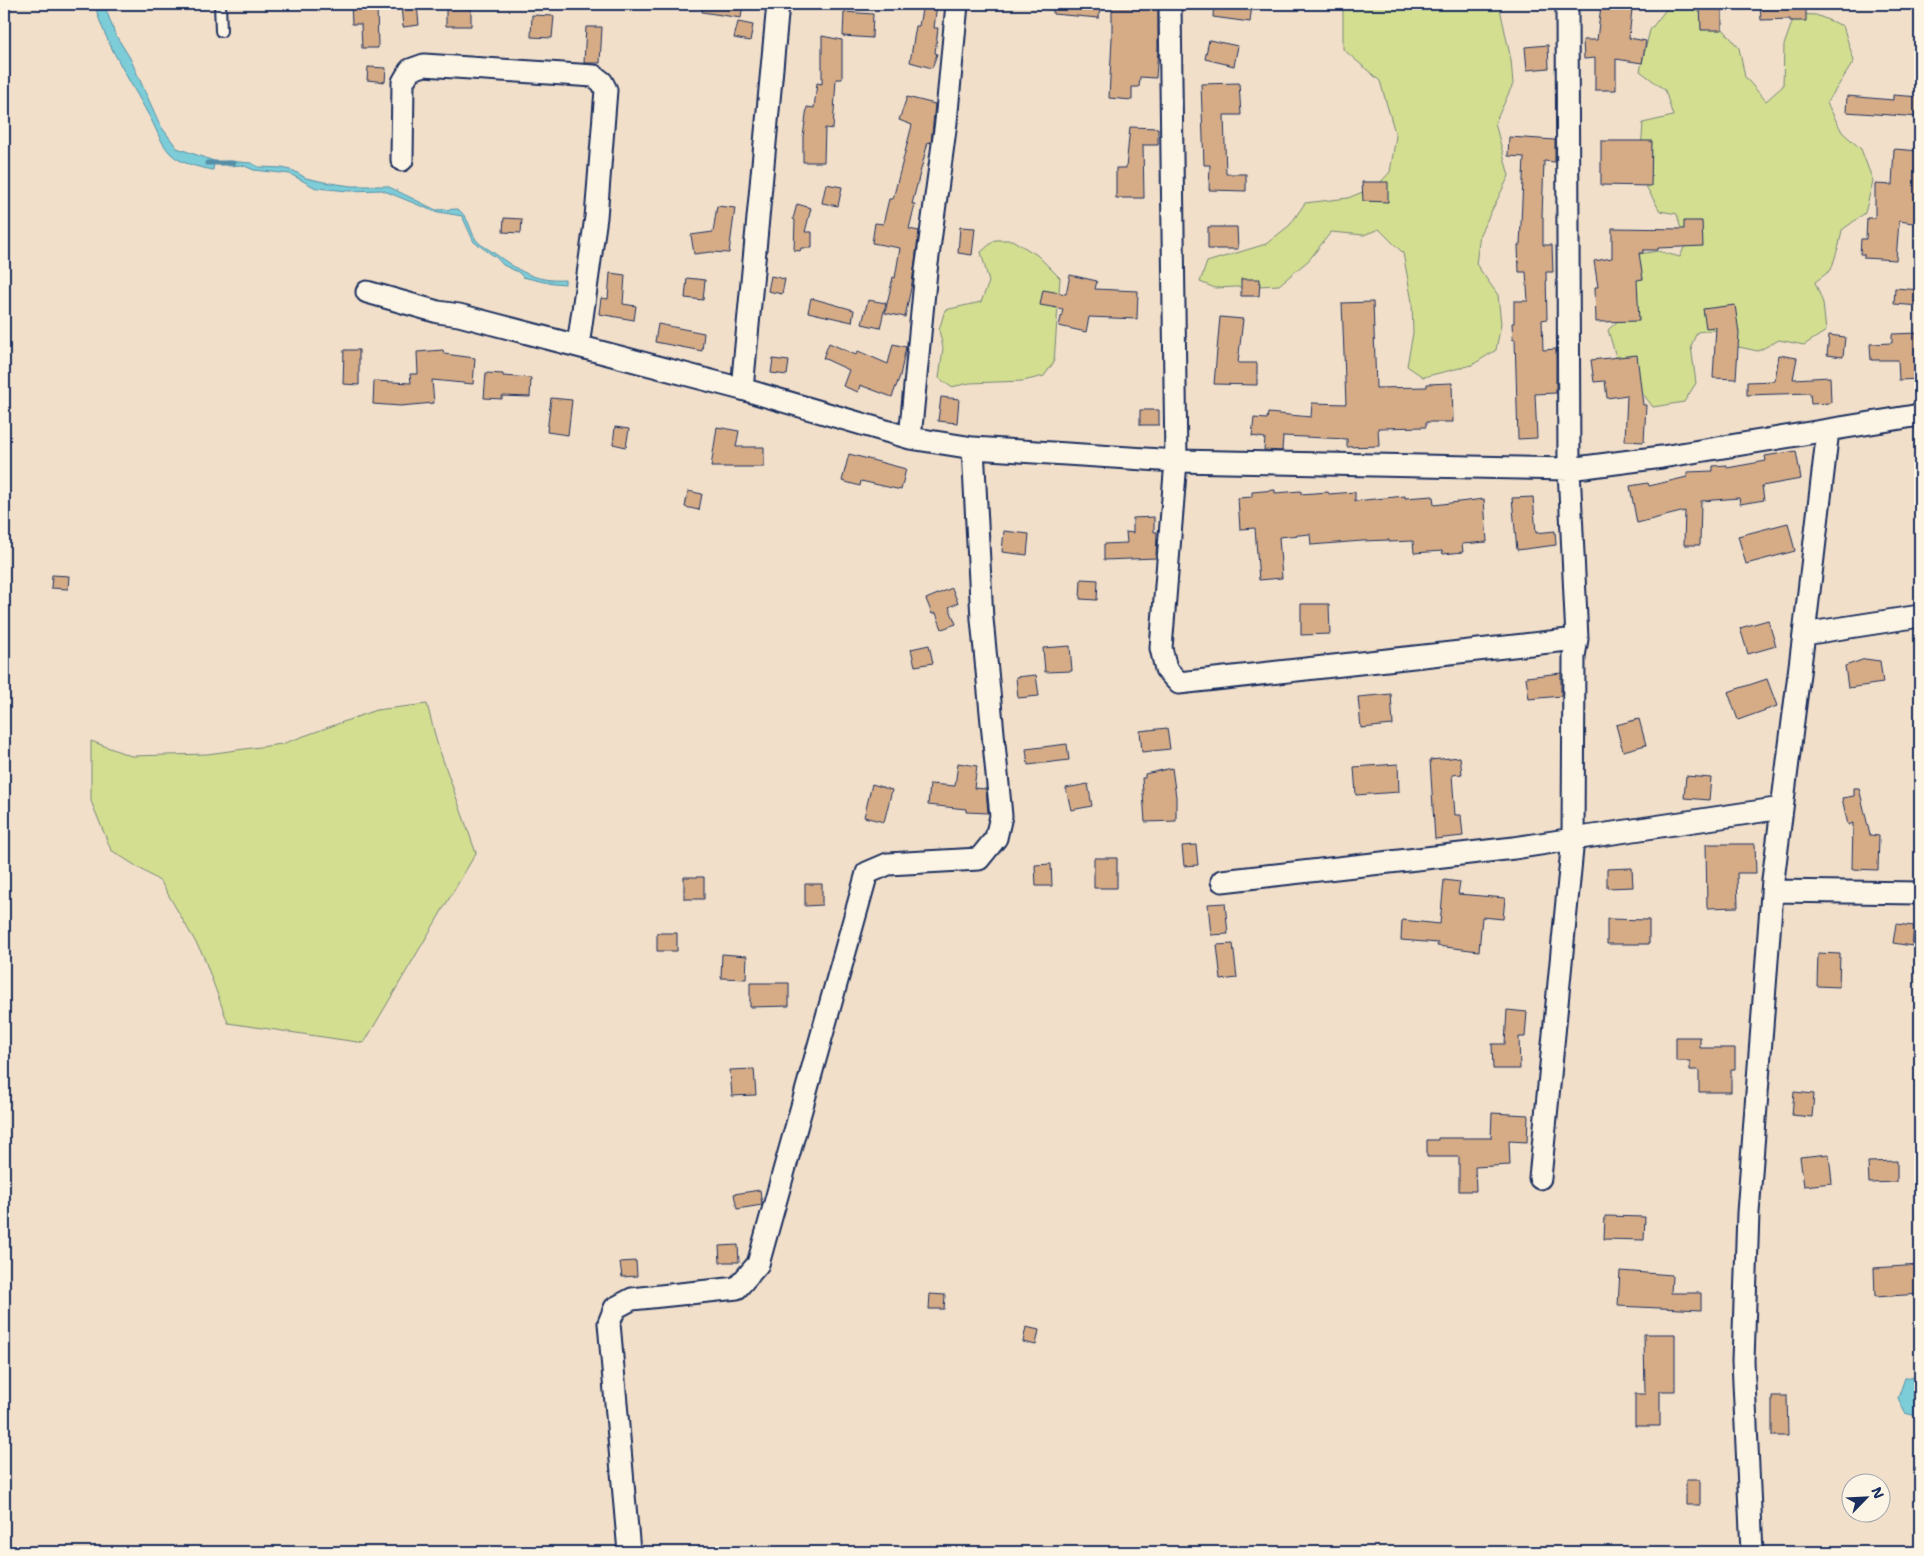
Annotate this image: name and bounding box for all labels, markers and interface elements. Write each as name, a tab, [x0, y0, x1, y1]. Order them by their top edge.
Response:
north arrow	[1842, 1474, 1892, 1524]
text: N	[1867, 1484, 1888, 1501]

